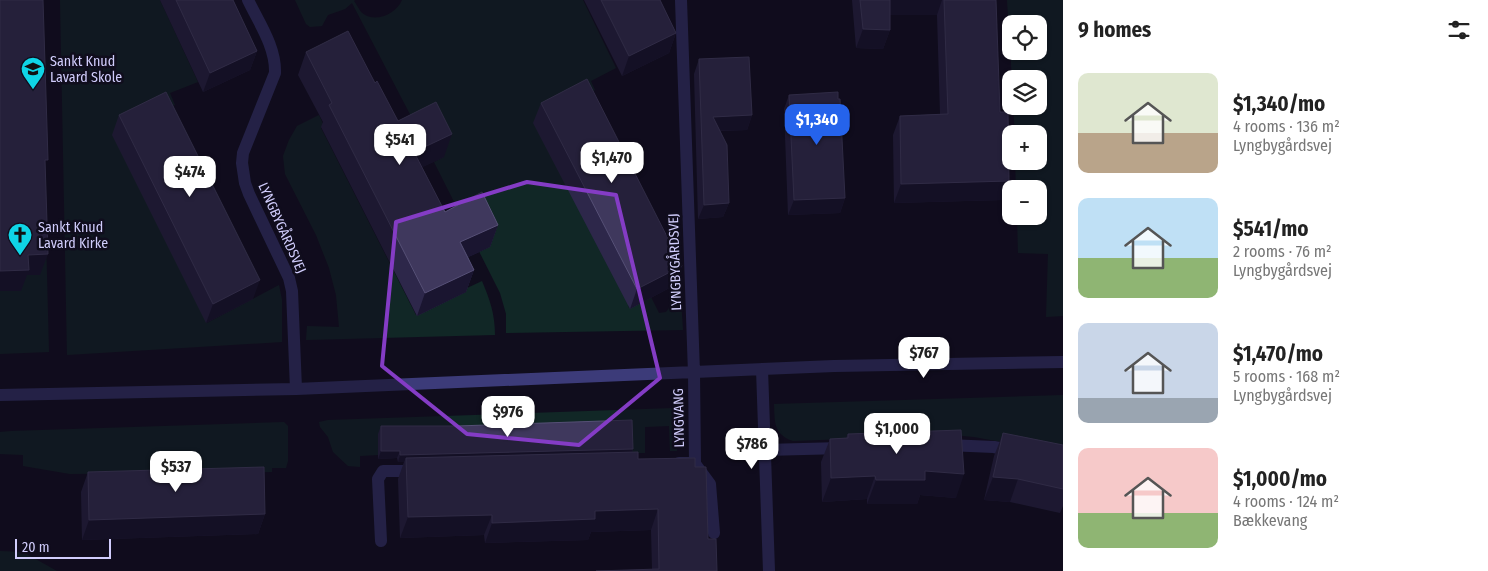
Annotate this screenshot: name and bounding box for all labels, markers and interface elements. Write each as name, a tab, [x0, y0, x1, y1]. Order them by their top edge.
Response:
map controls	[1002, 15, 1047, 225]
button: locate	[1002, 15, 1047, 60]
icon: filters	[1445, 16, 1473, 44]
text: 9 homes	[1078, 17, 1151, 43]
place label: Sankt Knud Lavard Skole	[50, 53, 122, 86]
school or university icon: Sankt Knud Lavard Skole	[20, 56, 46, 90]
button: layers	[1002, 70, 1047, 115]
text: $1,340/mo	[1233, 91, 1325, 117]
icon: home	[1118, 93, 1178, 153]
pin: $1,340	[776, 104, 858, 146]
text: $1,340	[796, 110, 838, 129]
text: 4 rooms · 136 m²	[1233, 117, 1340, 136]
pin: $541	[370, 124, 430, 166]
button: +	[1002, 125, 1047, 170]
text: $541	[385, 130, 415, 149]
text: Lyngbygårdsvej	[1233, 136, 1332, 155]
pin: $1,470	[571, 142, 653, 184]
text: $1,470	[592, 148, 632, 167]
pin: $474	[160, 156, 220, 198]
text: $474	[175, 162, 205, 181]
street label: LYNGBYGÅRDSVEJ	[254, 180, 311, 276]
button: −	[1002, 180, 1047, 225]
street label: LYNGBYGÅRDSVEJ	[664, 213, 685, 311]
text: $541/mo	[1233, 216, 1308, 242]
icon: home	[1118, 218, 1178, 278]
place label: Sankt Knud Lavard Kirke	[38, 219, 108, 252]
church icon: Sankt Knud Lavard Kirke	[7, 222, 33, 256]
text: 2 rooms · 76 m²	[1233, 242, 1332, 261]
text: Lyngbygårdsvej	[1233, 261, 1332, 280]
pin: $767	[894, 336, 954, 379]
text: $1,470/mo	[1233, 341, 1323, 367]
text: $767	[909, 343, 939, 362]
icon: home	[1118, 343, 1178, 403]
text: 5 rooms · 168 m²	[1233, 367, 1340, 386]
text: Lyngbygårdsvej	[1233, 386, 1332, 405]
street label: LYNGVANG	[670, 388, 688, 448]
pin: $976	[478, 396, 538, 438]
text: $976	[493, 402, 523, 421]
pin: $1,000	[856, 412, 938, 455]
text: $1,000	[875, 419, 919, 438]
pin: $786	[722, 428, 782, 470]
text: $786	[736, 434, 768, 453]
pin: $537	[146, 450, 206, 493]
text: $537	[161, 457, 191, 476]
text: $1,000/mo	[1233, 466, 1327, 492]
icon: home	[1118, 468, 1178, 528]
text: 4 rooms · 124 m²	[1233, 492, 1339, 511]
text: Bækkevang	[1233, 511, 1307, 530]
scale bar	[15, 536, 111, 559]
text: 20 m	[22, 539, 50, 556]

